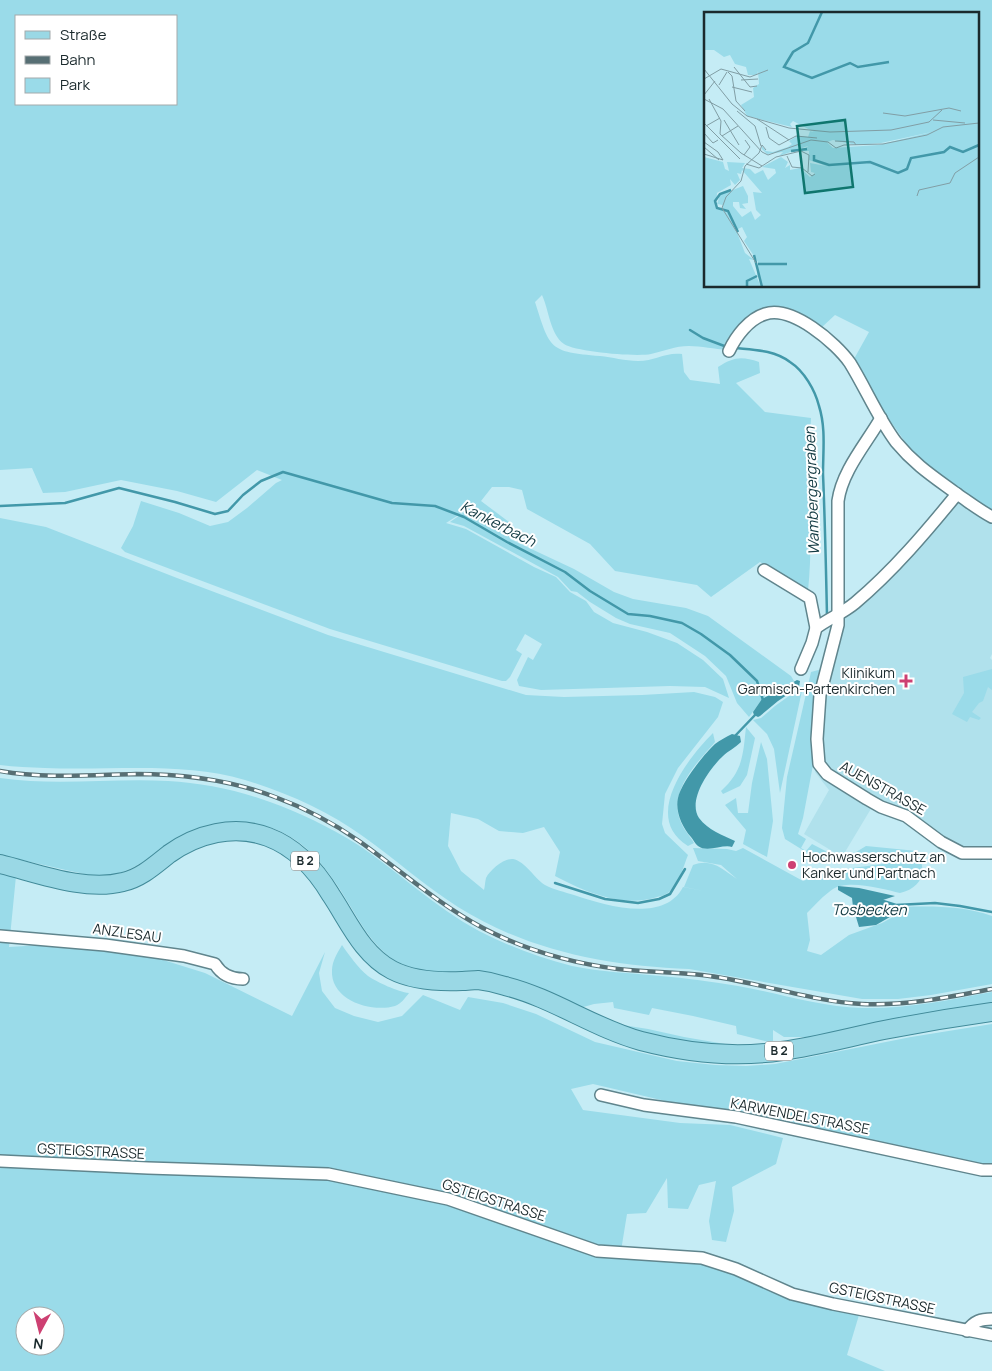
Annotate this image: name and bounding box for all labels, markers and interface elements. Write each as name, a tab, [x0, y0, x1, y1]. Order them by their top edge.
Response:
inset map	[704, 12, 980, 288]
legend	[15, 15, 178, 105]
text: Straße	[60, 24, 107, 45]
text: Bahn	[60, 49, 95, 70]
text: Park	[60, 74, 90, 95]
water label: Wambergergraben	[799, 425, 824, 556]
water label: Kankerbach	[457, 496, 541, 552]
place label: Klinikum Garmisch-Partenkirchen	[738, 663, 895, 698]
marker: Klinikum Garmisch-Partenkirchen	[899, 674, 913, 688]
street label: AUENSTRASSE	[837, 756, 930, 819]
place label: Hochwasserschutz an Kanker und Partnach	[802, 847, 945, 882]
road number: B 2	[291, 851, 319, 870]
marker: Hochwasserschutz an Kanker und Partnach	[786, 859, 798, 871]
water label: Tosbecken	[831, 899, 908, 920]
street label: ANZLESAU	[92, 918, 162, 947]
road number: B 2	[765, 1042, 793, 1060]
street label: KARWENDELSTRASSE	[729, 1093, 871, 1138]
street label: GSTEIGSTRASSE	[37, 1138, 145, 1163]
street label: GSTEIGSTRASSE	[440, 1174, 548, 1225]
street label: GSTEIGSTRASSE	[827, 1277, 937, 1318]
north arrow	[15, 1306, 65, 1356]
text: N	[32, 1334, 45, 1354]

